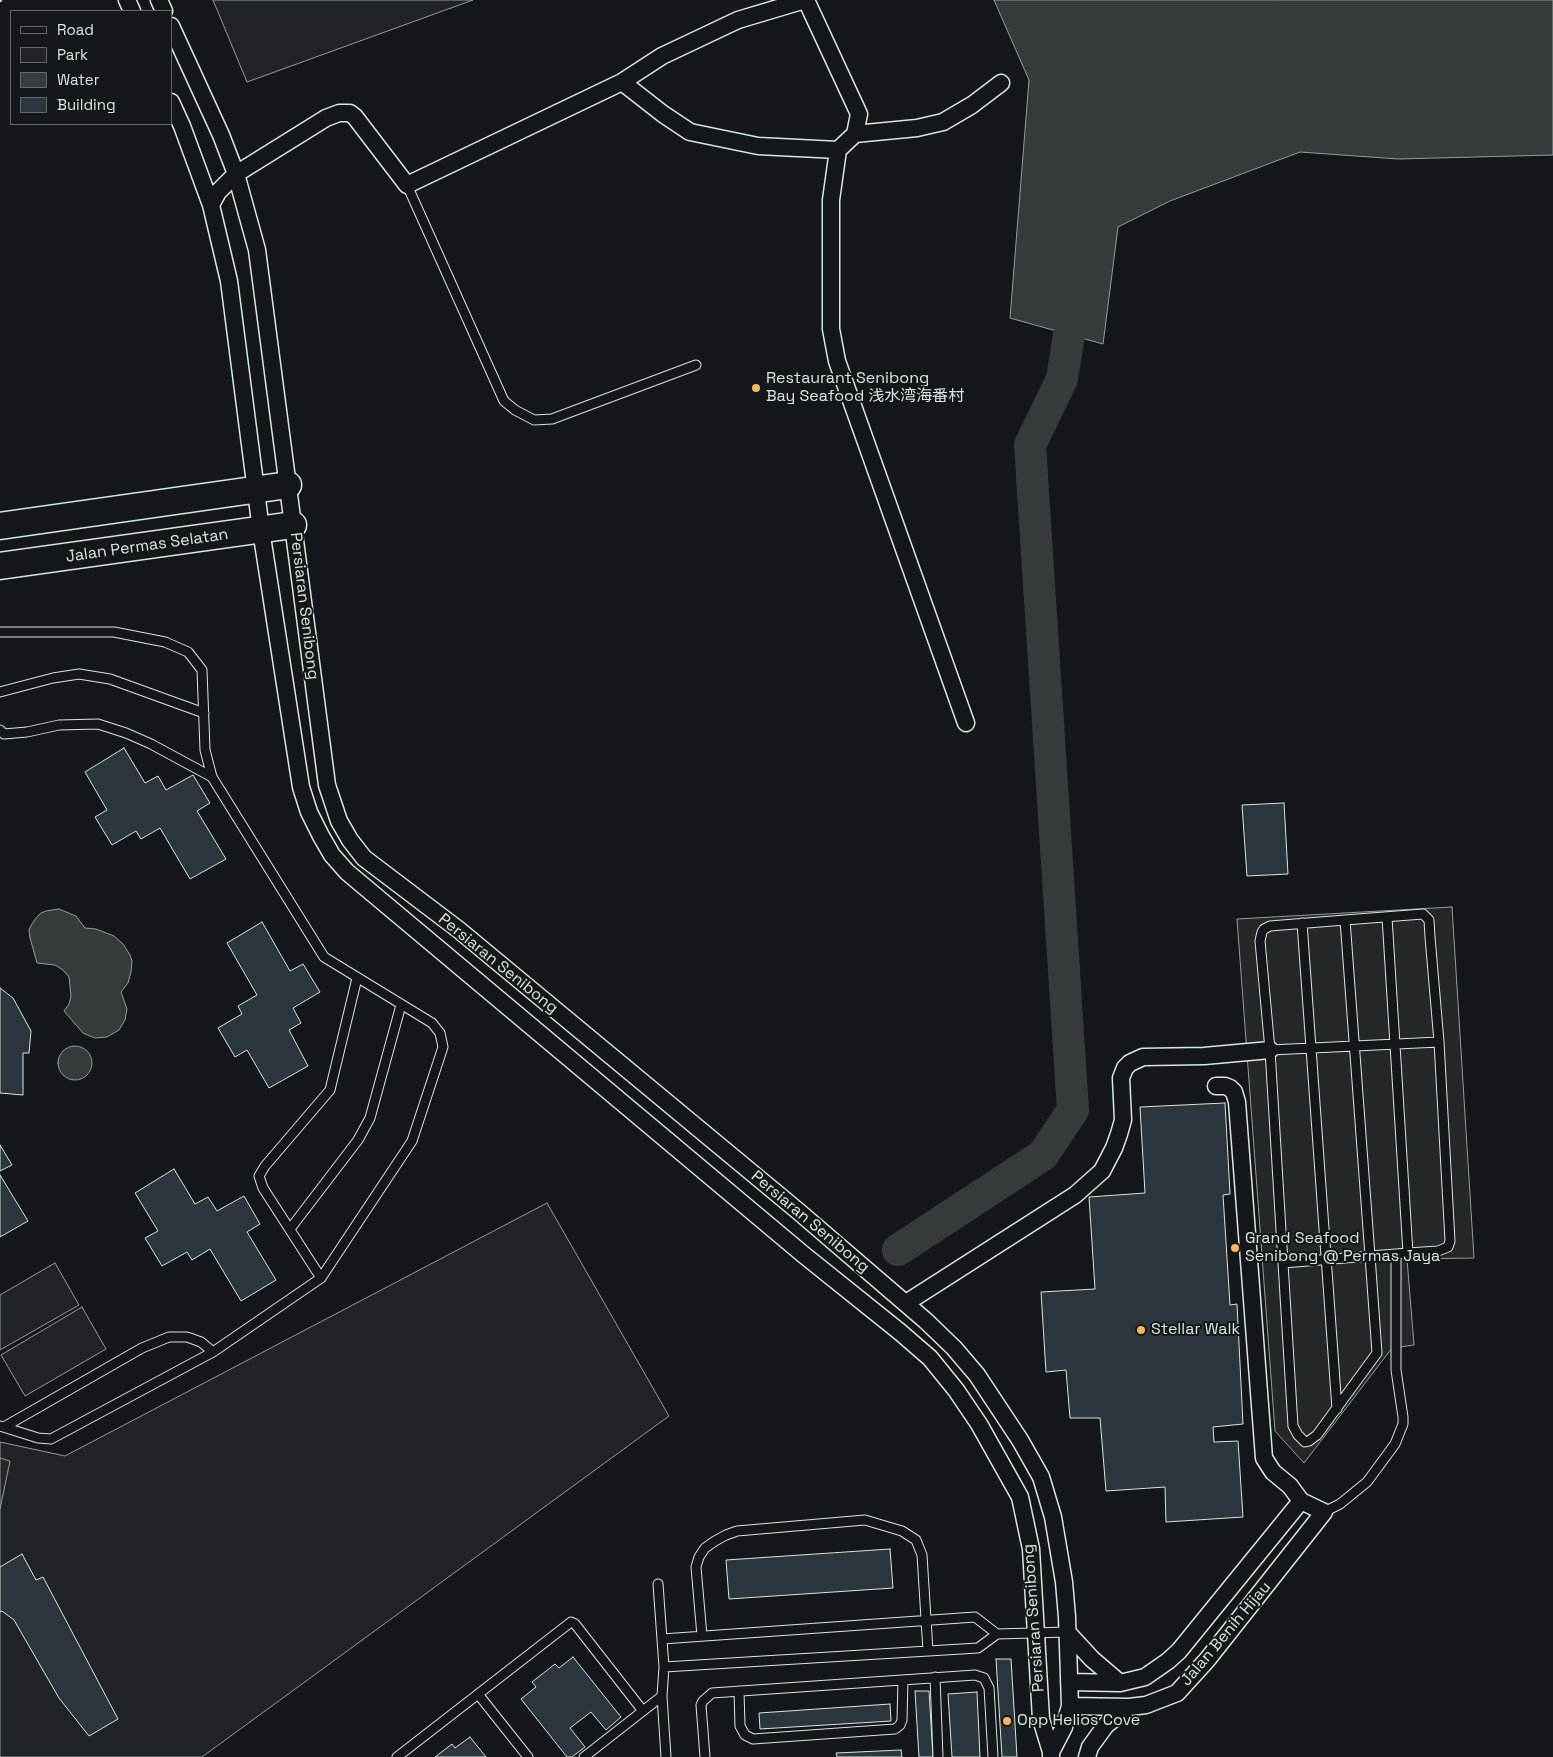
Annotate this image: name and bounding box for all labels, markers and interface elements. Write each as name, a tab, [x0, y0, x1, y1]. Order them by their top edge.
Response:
legend	[10, 10, 172, 125]
text: Road	[57, 20, 94, 39]
text: Park	[57, 45, 88, 64]
text: Water	[57, 70, 99, 89]
text: Building	[57, 95, 116, 114]
place label: Restaurant Senibong Bay Seafood 浅水湾海番村	[766, 369, 964, 407]
marker: Restaurant Senibong Bay Seafood 浅水湾海番村	[750, 382, 762, 394]
street label: Jalan Permas Selatan	[65, 525, 229, 567]
street label: Persiaran Senibong	[285, 531, 323, 681]
street label: Persiaran Senibong	[434, 910, 562, 1018]
street label: Persiaran Senibong	[747, 1167, 873, 1277]
place label: Grand Seafood Senibong @ Permas Jaya	[1245, 1229, 1440, 1267]
marker: Grand Seafood Senibong @ Permas Jaya	[1229, 1242, 1241, 1254]
place label: Stellar Walk	[1151, 1320, 1240, 1340]
marker: Stellar Walk	[1135, 1324, 1147, 1336]
street label: Persiaran Senibong	[1019, 1543, 1049, 1693]
street label: Jalan Benih Hijau	[1177, 1578, 1275, 1690]
place label: Opp Helios Cove	[1017, 1711, 1140, 1731]
marker: Opp Helios Cove	[1001, 1715, 1013, 1727]

